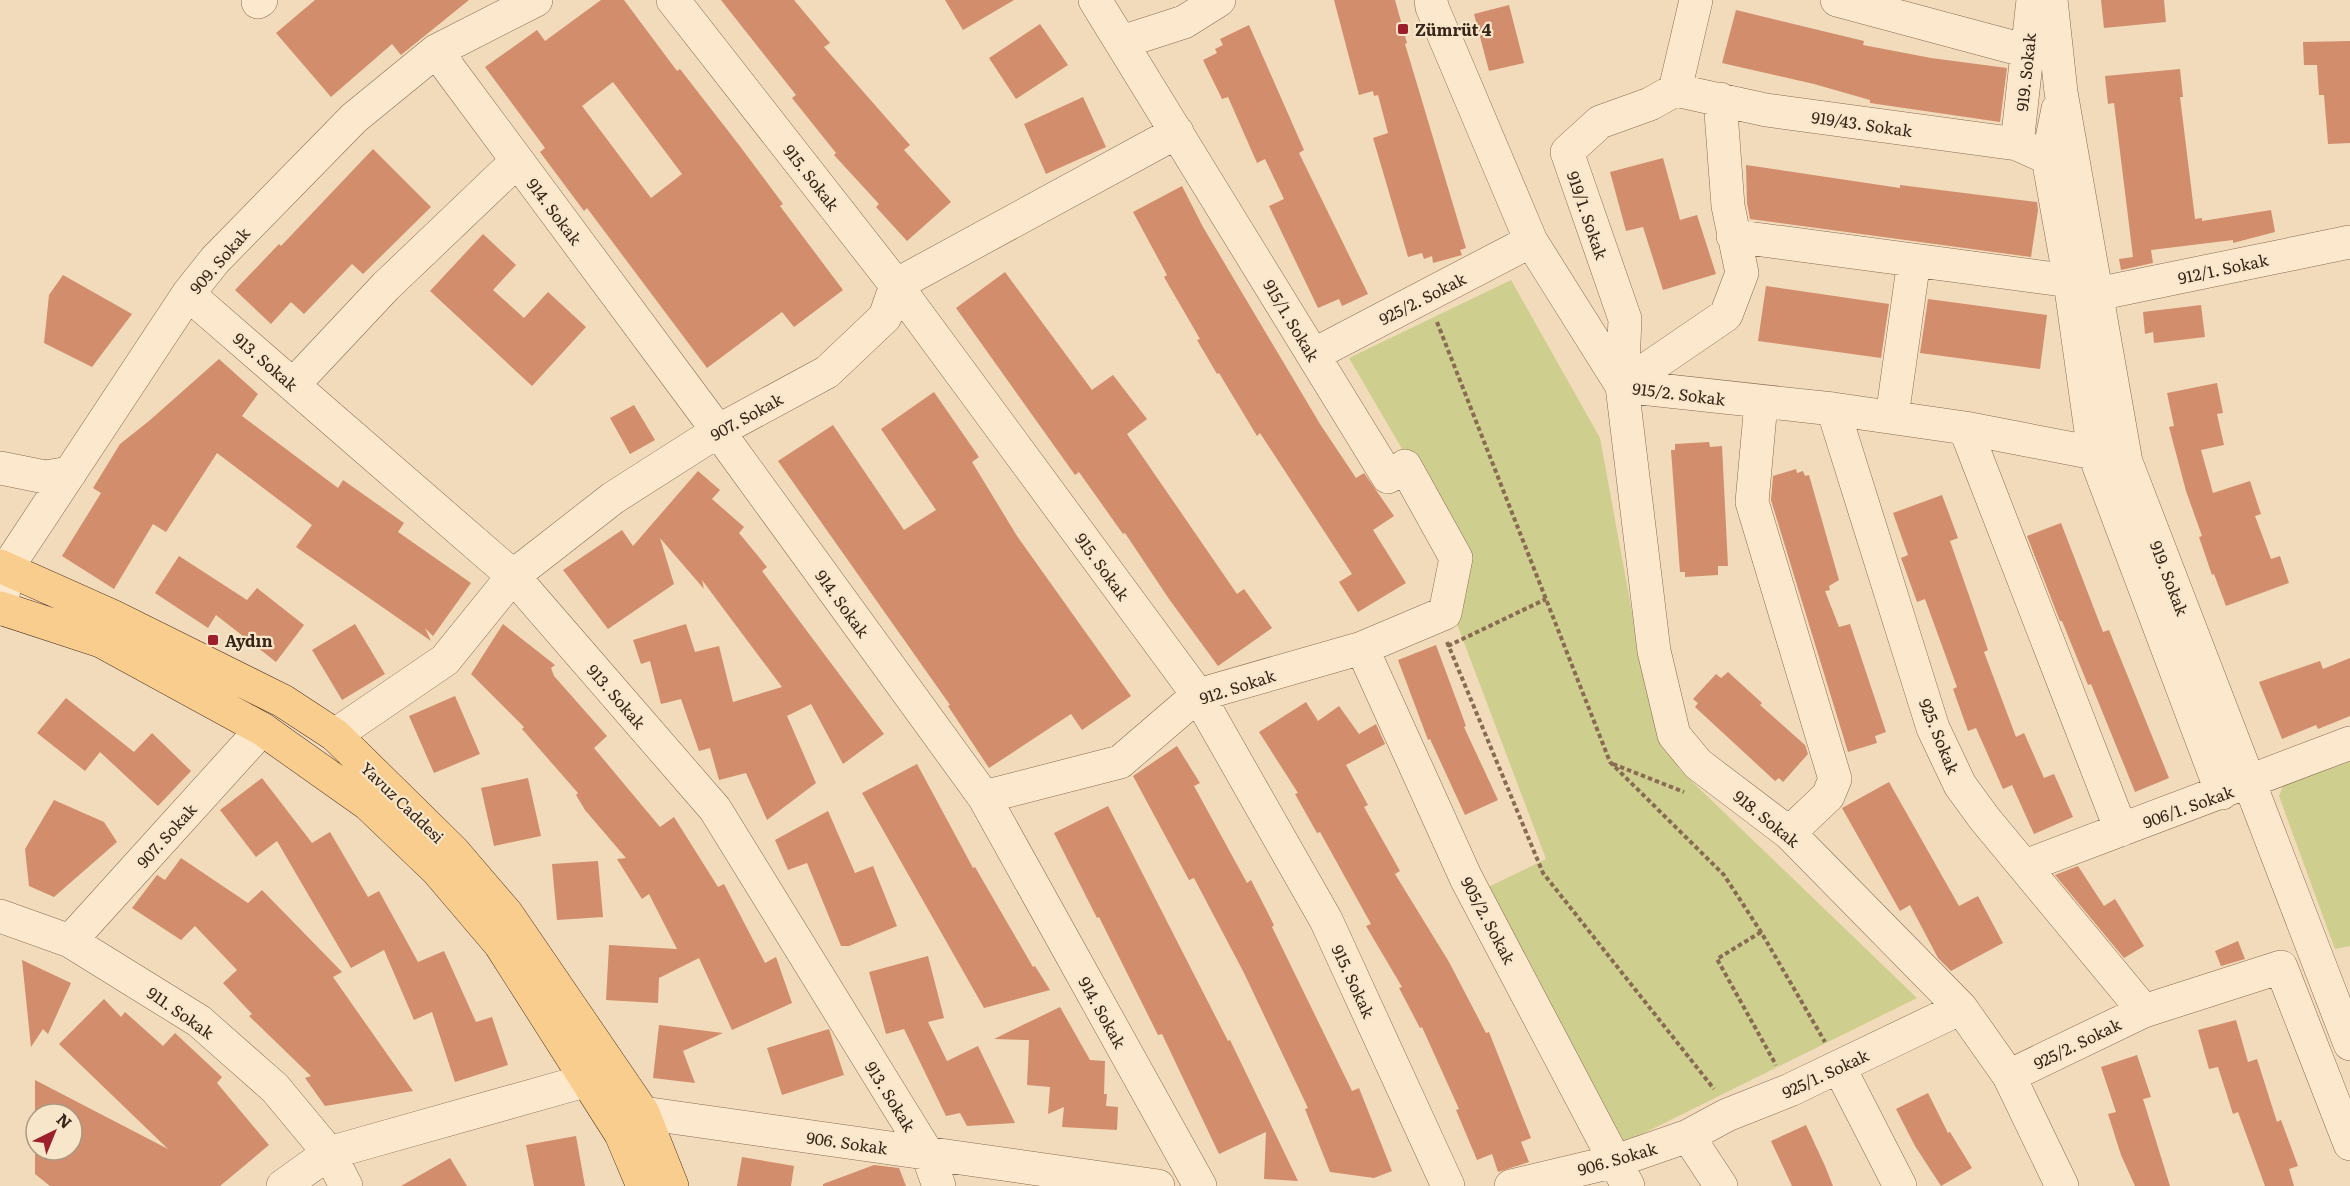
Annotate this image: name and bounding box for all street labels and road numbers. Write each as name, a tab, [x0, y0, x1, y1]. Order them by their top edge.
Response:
street label: 919. Sokak	[2009, 31, 2041, 112]
street label: 919/43. Sokak	[1810, 104, 1914, 142]
street label: 915. Sokak	[778, 139, 846, 215]
street label: 919/1. Sokak	[1562, 168, 1614, 263]
street label: 914. Sokak	[522, 172, 588, 250]
street label: 909. Sokak	[183, 221, 255, 299]
street label: 912/1. Sokak	[2176, 247, 2271, 289]
street label: 925/2. Sokak	[1374, 266, 1470, 330]
street label: 915/1. Sokak	[1258, 275, 1326, 366]
street label: 913. Sokak	[228, 326, 304, 396]
street label: 915/2. Sokak	[1631, 375, 1727, 411]
street label: 907. Sokak	[705, 386, 787, 446]
street label: 915. Sokak	[1070, 527, 1136, 605]
street label: 919. Sokak	[2145, 537, 2195, 619]
street label: 914. Sokak	[810, 564, 876, 642]
street label: 913. Sokak	[582, 658, 652, 734]
street label: 912. Sokak	[1196, 662, 1278, 710]
street label: 925. Sokak	[1914, 695, 1966, 778]
street label: Yavuz Caddesi	[356, 756, 450, 848]
street label: 906/1. Sokak	[2139, 778, 2237, 834]
street label: 918. Sokak	[1729, 784, 1805, 852]
street label: 907. Sokak	[130, 797, 202, 873]
street label: 905/2. Sokak	[1456, 872, 1522, 968]
street label: 915. Sokak	[1327, 940, 1382, 1022]
street label: 914. Sokak	[1073, 972, 1133, 1052]
street label: 911. Sokak	[143, 980, 220, 1044]
street label: 925/2. Sokak	[2029, 1011, 2125, 1075]
street label: 925/1. Sokak	[1778, 1042, 1872, 1104]
street label: 913. Sokak	[860, 1056, 922, 1136]
street label: 906. Sokak	[805, 1124, 889, 1160]
street label: 906. Sokak	[1574, 1135, 1660, 1181]

